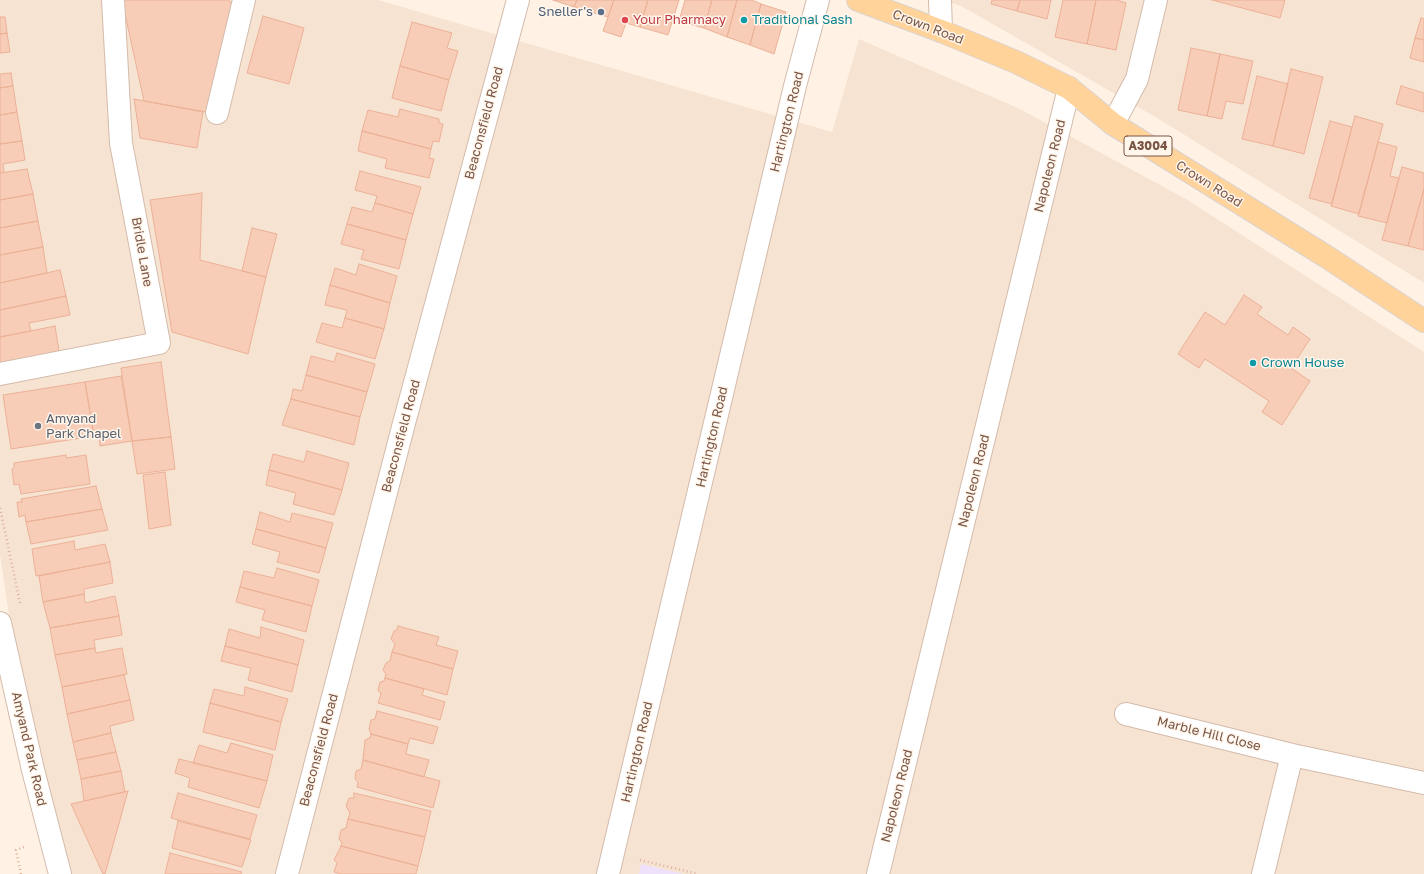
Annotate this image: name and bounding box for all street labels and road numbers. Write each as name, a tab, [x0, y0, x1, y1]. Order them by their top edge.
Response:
street label: Crown Road	[890, 6, 966, 48]
street label: Beaconsfield Road	[461, 65, 507, 181]
street label: Hartington Road	[767, 70, 807, 174]
street label: Napoleon Road	[1031, 118, 1069, 214]
road number: A3004	[1124, 136, 1172, 156]
street label: Crown Road	[1173, 157, 1245, 211]
street label: Bridle Lane	[128, 216, 156, 288]
street label: Beaconsfield Road	[378, 378, 424, 494]
street label: Hartington Road	[693, 385, 731, 489]
street label: Napoleon Road	[955, 433, 993, 529]
street label: Amyand Park Road	[8, 690, 50, 808]
street label: Beaconsfield Road	[296, 692, 342, 808]
street label: Hartington Road	[618, 700, 656, 804]
street label: Marble Hill Close	[1155, 714, 1263, 754]
street label: Napoleon Road	[878, 748, 916, 844]

